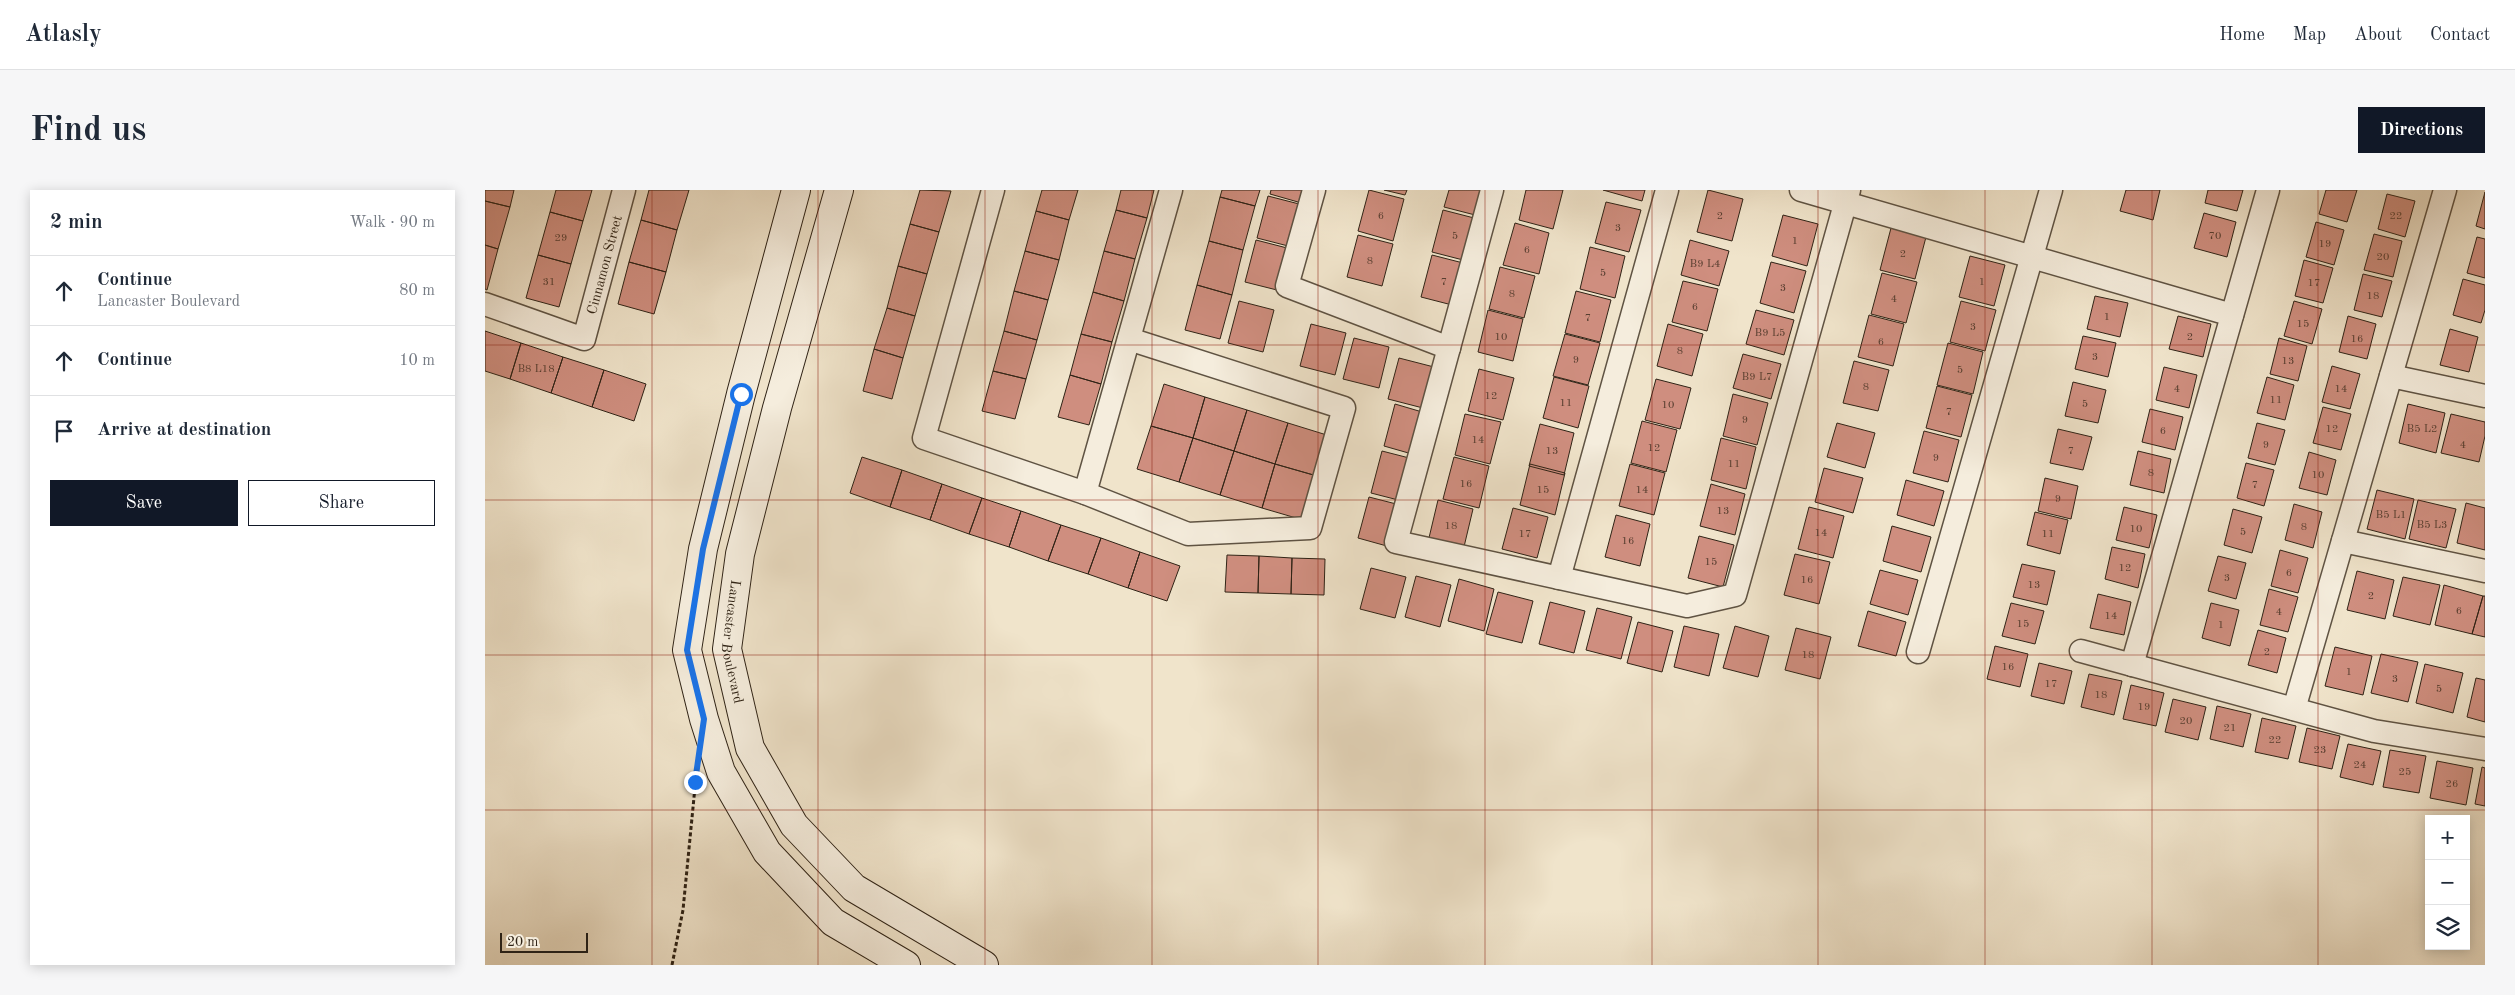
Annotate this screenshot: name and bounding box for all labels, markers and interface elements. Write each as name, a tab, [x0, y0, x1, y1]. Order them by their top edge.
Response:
text: Atlasly	[25, 23, 102, 47]
text: Home	[2219, 26, 2265, 44]
text: Map	[2293, 26, 2326, 44]
text: About	[2354, 26, 2402, 44]
text: Contact	[2430, 26, 2490, 44]
button: Directions	[2358, 107, 2485, 153]
text: Find us	[30, 113, 146, 148]
house number: 6	[1378, 211, 1384, 222]
house number: 2	[1717, 211, 1723, 222]
house number: 22	[2390, 211, 2402, 222]
text: 2 min	[50, 212, 103, 233]
street label: Cinnamon Street	[585, 214, 625, 316]
text: Walk · 90 m	[349, 215, 435, 231]
house number: 3	[1615, 223, 1621, 234]
house number: 5	[1452, 231, 1458, 242]
house number: 70	[2209, 231, 2221, 242]
house number: 29	[555, 233, 567, 244]
house number: 1	[1792, 236, 1798, 247]
house number: 19	[2319, 239, 2331, 250]
house number: 6	[1524, 245, 1530, 256]
house number: 2	[1900, 249, 1906, 260]
house number: 20	[2377, 252, 2389, 263]
house number: 8	[1367, 256, 1373, 267]
house number: B9 L4	[1690, 259, 1720, 270]
house number: 5	[1600, 268, 1606, 279]
text: Continue	[97, 271, 172, 290]
icon: ahead	[50, 277, 78, 305]
house number: 31	[543, 277, 555, 288]
house number: 7	[1441, 277, 1447, 288]
house number: 1	[1979, 277, 1985, 288]
house number: 17	[2308, 278, 2320, 289]
text: 80 m	[399, 283, 435, 299]
house number: 3	[1780, 283, 1786, 294]
house number: 8	[1509, 289, 1515, 300]
house number: 18	[2367, 291, 2379, 302]
text: Lancaster Boulevard	[97, 294, 240, 310]
house number: 4	[1891, 294, 1897, 305]
house number: 6	[1692, 302, 1698, 313]
house number: 1	[2104, 312, 2110, 323]
house number: 7	[1585, 313, 1591, 324]
house number: 15	[2297, 319, 2309, 330]
house number: 3	[1970, 322, 1976, 333]
house number: B9 L5	[1755, 328, 1785, 339]
house number: 10	[1495, 332, 1507, 343]
house number: 2	[2187, 332, 2193, 343]
house number: 16	[2351, 334, 2363, 345]
house number: 6	[1878, 337, 1884, 348]
house number: 8	[1677, 346, 1683, 357]
icon: ahead	[50, 347, 78, 375]
text: Continue	[97, 351, 172, 370]
house number: 3	[2092, 352, 2098, 363]
text: 10 m	[399, 353, 435, 369]
house number: 9	[1573, 355, 1579, 366]
house number: 13	[2282, 356, 2294, 367]
house number: B8 L18	[517, 364, 555, 375]
house number: 5	[1957, 365, 1963, 376]
house number: B9 L7	[1742, 372, 1772, 383]
house number: 8	[1863, 382, 1869, 393]
route start	[730, 383, 753, 406]
house number: 4	[2174, 384, 2180, 395]
house number: 14	[2335, 384, 2347, 395]
house number: 12	[1485, 391, 1497, 402]
house number: 11	[2270, 395, 2282, 406]
house number: 11	[1560, 398, 1572, 409]
house number: 5	[2082, 399, 2088, 410]
house number: 10	[1662, 400, 1674, 411]
house number: 7	[1946, 407, 1952, 418]
house number: 9	[1742, 415, 1748, 426]
icon: arrive	[50, 417, 78, 445]
text: Arrive at destination	[97, 421, 271, 440]
house number: 12	[2326, 424, 2338, 435]
house number: B5 L2	[2407, 424, 2437, 435]
house number: 6	[2160, 426, 2166, 437]
house number: 14	[1472, 435, 1484, 446]
house number: 9	[2263, 440, 2269, 451]
house number: 4	[2460, 440, 2466, 451]
house number: 12	[1648, 443, 1660, 454]
house number: 13	[1546, 446, 1558, 457]
house number: 7	[2068, 446, 2074, 457]
house number: 9	[1933, 453, 1939, 464]
house number: 11	[1728, 459, 1740, 470]
house number: 8	[2148, 468, 2154, 479]
house number: 10	[2312, 470, 2324, 481]
house number: 16	[1460, 479, 1472, 490]
button: Save	[50, 480, 238, 526]
button: Share	[248, 480, 435, 526]
house number: 7	[2252, 480, 2258, 491]
house number: 15	[1537, 485, 1549, 496]
house number: 14	[1636, 485, 1648, 496]
house number: 9	[2055, 494, 2061, 505]
house number: 13	[1717, 506, 1729, 517]
house number: B5 L1	[2376, 510, 2406, 521]
house number: B5 L3	[2417, 520, 2447, 531]
house number: 18	[1445, 521, 1457, 532]
house number: 8	[2301, 522, 2307, 533]
house number: 10	[2130, 524, 2142, 535]
house number: 5	[2240, 527, 2246, 538]
house number: 14	[1815, 528, 1827, 539]
house number: 17	[1519, 529, 1531, 540]
house number: 11	[2042, 529, 2054, 540]
house number: 16	[1622, 536, 1634, 547]
house number: 15	[1705, 557, 1717, 568]
house number: 12	[2119, 563, 2131, 574]
house number: 6	[2286, 568, 2292, 579]
house number: 3	[2224, 573, 2230, 584]
house number: 16	[1801, 575, 1813, 586]
street label: Lancaster Boulevard	[719, 579, 745, 705]
house number: 13	[2028, 580, 2040, 591]
house number: 2	[2368, 591, 2374, 602]
house number: 6	[2456, 606, 2462, 617]
house number: 4	[2276, 607, 2282, 618]
house number: 14	[2105, 611, 2117, 622]
house number: 15	[2017, 619, 2029, 630]
house number: 1	[2218, 620, 2224, 631]
house number: 2	[2264, 647, 2270, 658]
house number: 18	[1802, 650, 1814, 661]
house number: 16	[2002, 662, 2014, 673]
house number: 1	[2346, 667, 2352, 678]
house number: 3	[2392, 674, 2398, 685]
house number: 17	[2045, 679, 2057, 690]
house number: 5	[2436, 684, 2442, 695]
house number: 18	[2095, 690, 2107, 701]
house number: 19	[2138, 702, 2150, 713]
house number: 20	[2180, 716, 2192, 727]
house number: 21	[2224, 723, 2236, 734]
house number: 22	[2269, 735, 2281, 746]
house number: 23	[2314, 745, 2326, 756]
house number: 24	[2354, 760, 2366, 771]
house number: 25	[2399, 767, 2411, 778]
route end	[684, 771, 707, 794]
house number: 26	[2446, 779, 2458, 790]
map controls	[2425, 815, 2470, 950]
button: +	[2425, 815, 2470, 860]
button: −	[2425, 860, 2470, 905]
button: layers	[2425, 905, 2470, 950]
scale bar	[500, 930, 587, 953]
text: 20 m	[507, 935, 538, 949]

